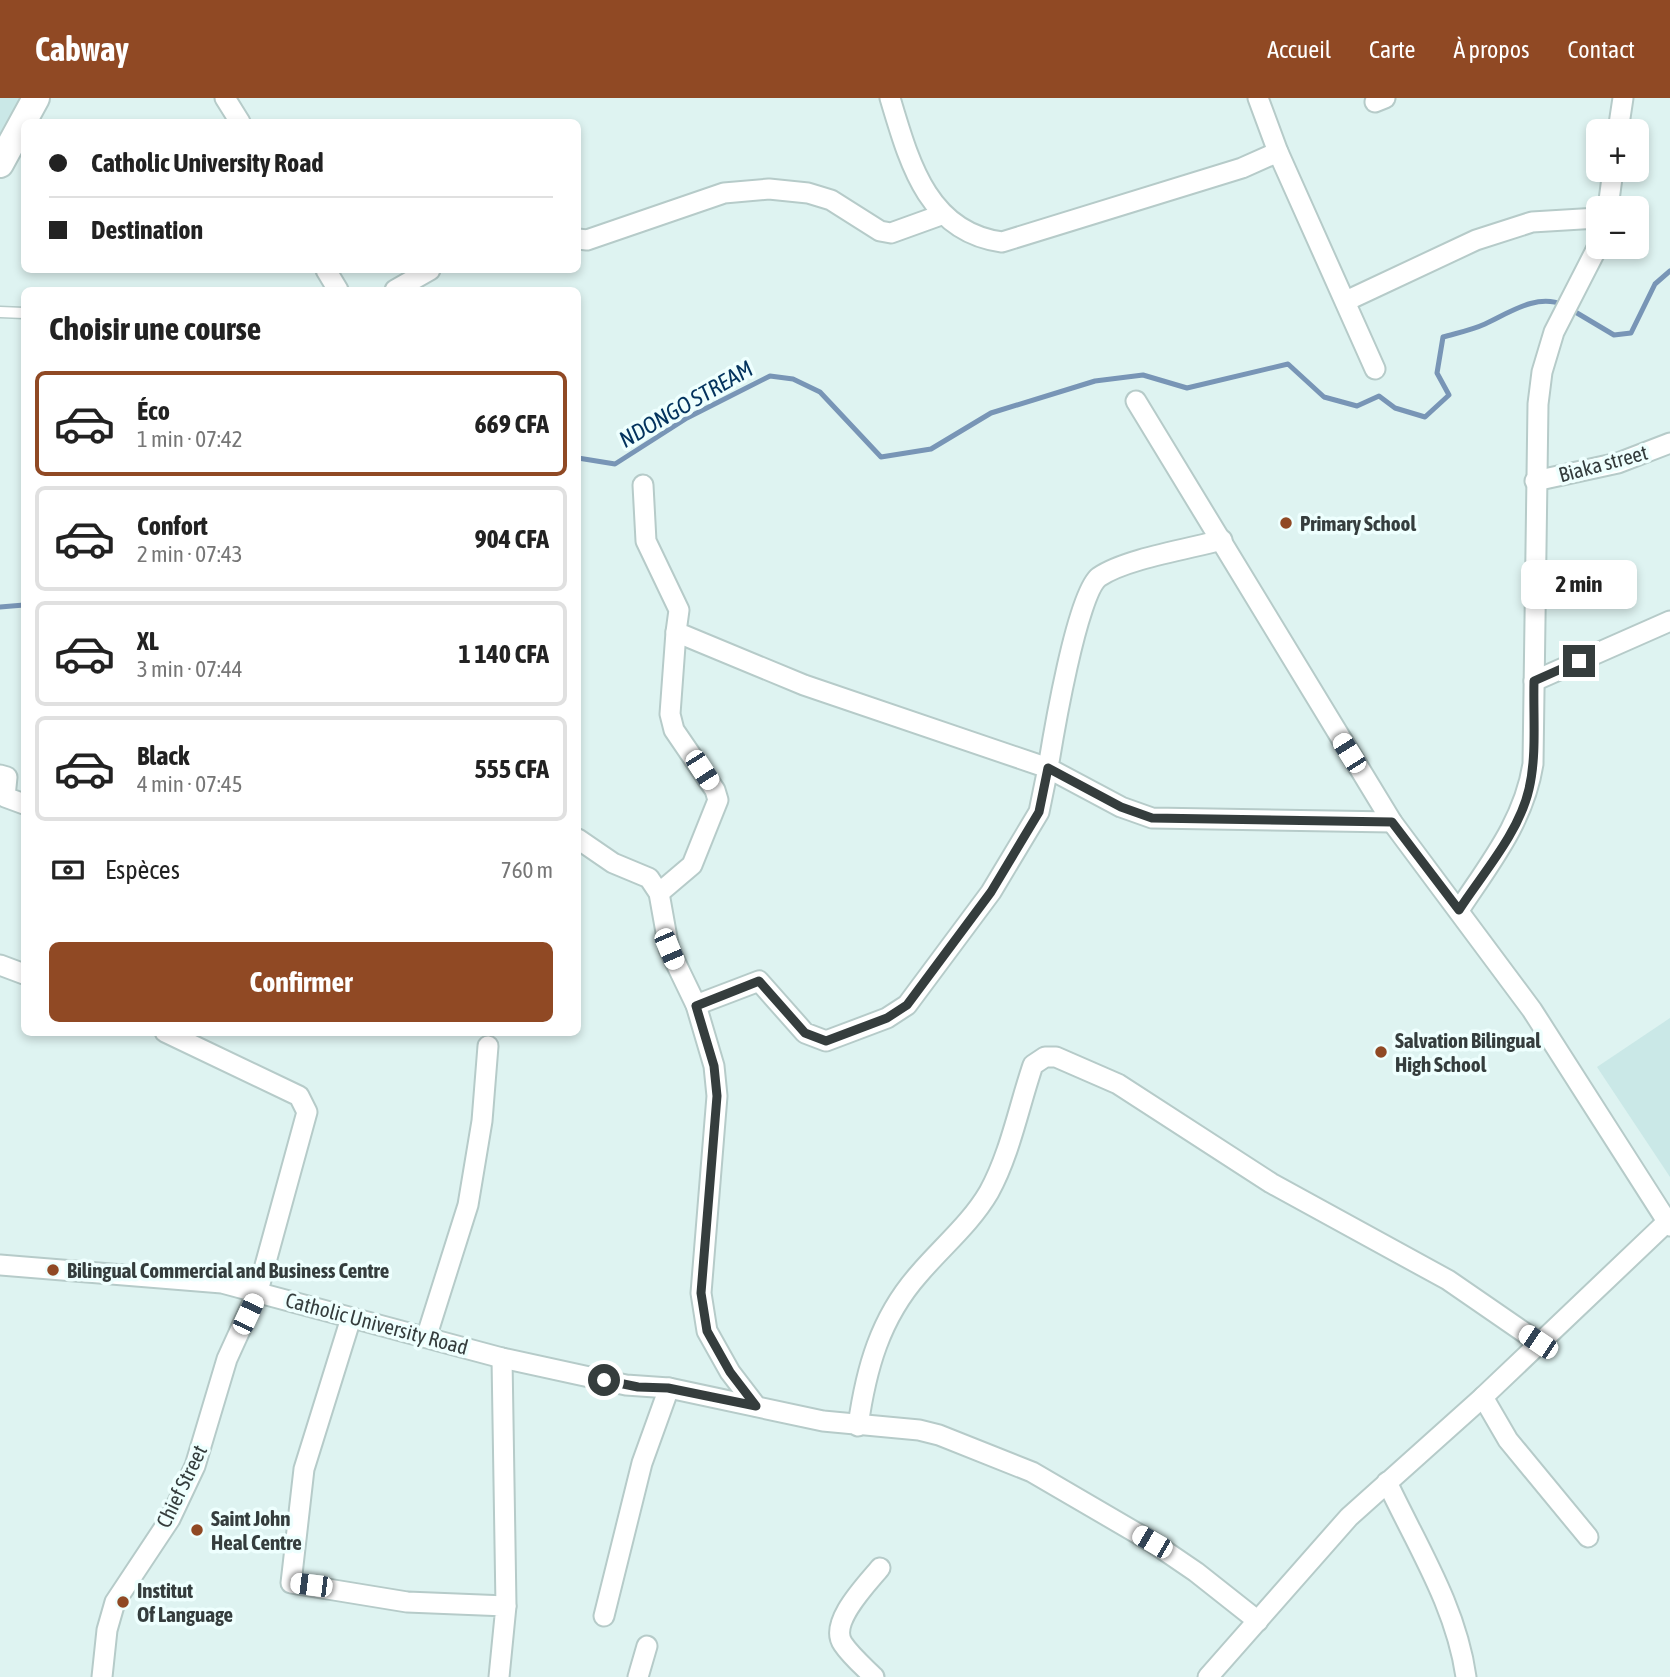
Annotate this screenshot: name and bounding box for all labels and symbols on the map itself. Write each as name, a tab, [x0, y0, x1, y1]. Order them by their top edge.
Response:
water label: NDONGO STREAM	[615, 355, 757, 453]
street label: Biaka street	[1556, 440, 1650, 486]
place label: Primary School	[1300, 511, 1416, 535]
marker: Primary School	[1278, 515, 1294, 531]
callout: 2 min	[1521, 560, 1637, 608]
route end	[1563, 645, 1595, 677]
car	[1329, 730, 1370, 776]
car	[682, 747, 723, 793]
car	[652, 926, 687, 972]
place label: Salvation Bilingual High School	[1395, 1028, 1541, 1076]
marker: Salvation Bilingual High School	[1373, 1044, 1389, 1060]
place label: Bilingual Commercial and Business Centre	[67, 1258, 389, 1282]
marker: Bilingual Commercial and Business Centre	[45, 1262, 61, 1278]
street label: Catholic University Road	[283, 1287, 471, 1359]
car	[230, 1291, 267, 1337]
car	[1515, 1322, 1562, 1362]
route start	[588, 1364, 620, 1396]
street label: Chief Street	[151, 1441, 211, 1531]
place label: Saint John Heal Centre	[211, 1506, 302, 1554]
marker: Saint John Heal Centre	[189, 1522, 205, 1538]
car	[1129, 1522, 1176, 1562]
car	[289, 1572, 334, 1598]
place label: Institut Of Language	[137, 1578, 233, 1626]
marker: Institut Of Language	[115, 1594, 131, 1610]

